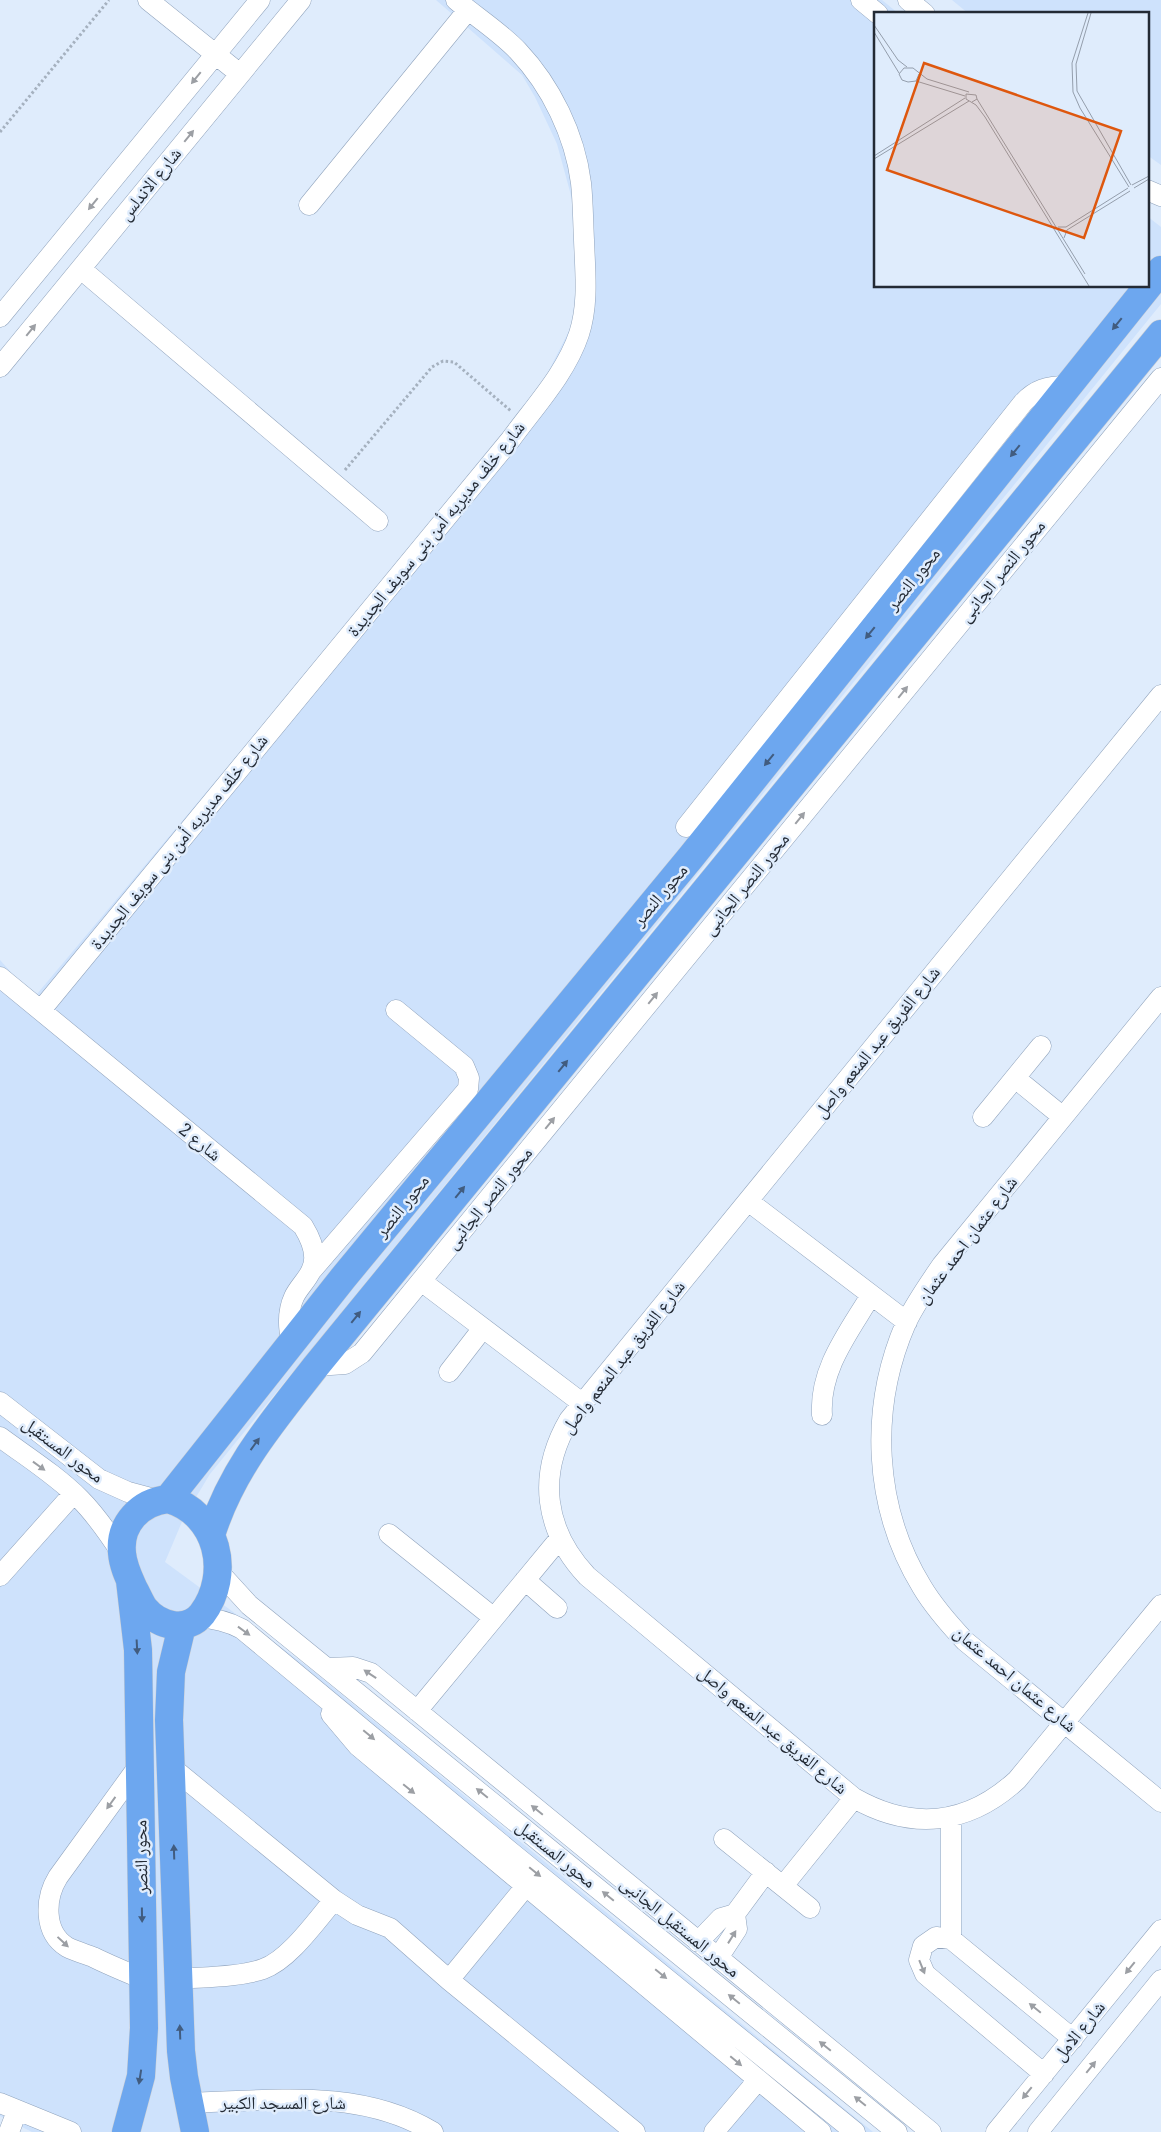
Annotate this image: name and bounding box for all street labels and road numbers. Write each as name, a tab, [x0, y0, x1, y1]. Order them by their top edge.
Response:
street label: شارع الاندلس	[112, 142, 191, 229]
street label: شارع خلف مديريه أمن بنى سويف الجديدة	[341, 416, 534, 645]
street label: محور النصر الجانبى	[952, 514, 1055, 630]
street label: محور النصر	[879, 542, 950, 619]
street label: شارع خلف مديريه أمن بنى سويف الجديدة	[84, 729, 277, 958]
street label: محور النصر الجانبى	[696, 827, 799, 943]
street label: محور النصر	[626, 858, 697, 935]
street label: شارع الفريق عبد المنعم واصل	[808, 961, 949, 1126]
street label: شارع 2	[171, 1117, 227, 1170]
street label: محور النصر الجانبى	[439, 1141, 542, 1257]
street label: محور النصر	[368, 1169, 439, 1246]
street label: شارع عثمان احمد عثمان	[910, 1171, 1027, 1312]
street label: شارع الفريق عبد المنعم واصل	[555, 1275, 694, 1442]
street label: محور المستقبل	[14, 1411, 109, 1493]
street label: شارع عثمان احمد عثمان	[945, 1620, 1082, 1742]
street label: شارع الفريق عبد المنعم واصل	[690, 1660, 853, 1804]
street label: محور المستقبل	[508, 1814, 602, 1898]
street label: محور النصر	[127, 1820, 159, 1895]
street label: محور المستقبل الجانبى	[612, 1870, 746, 1987]
street label: شارع الامل	[1047, 1995, 1114, 2069]
street label: شارع المسجد الكبير	[219, 2090, 346, 2120]

